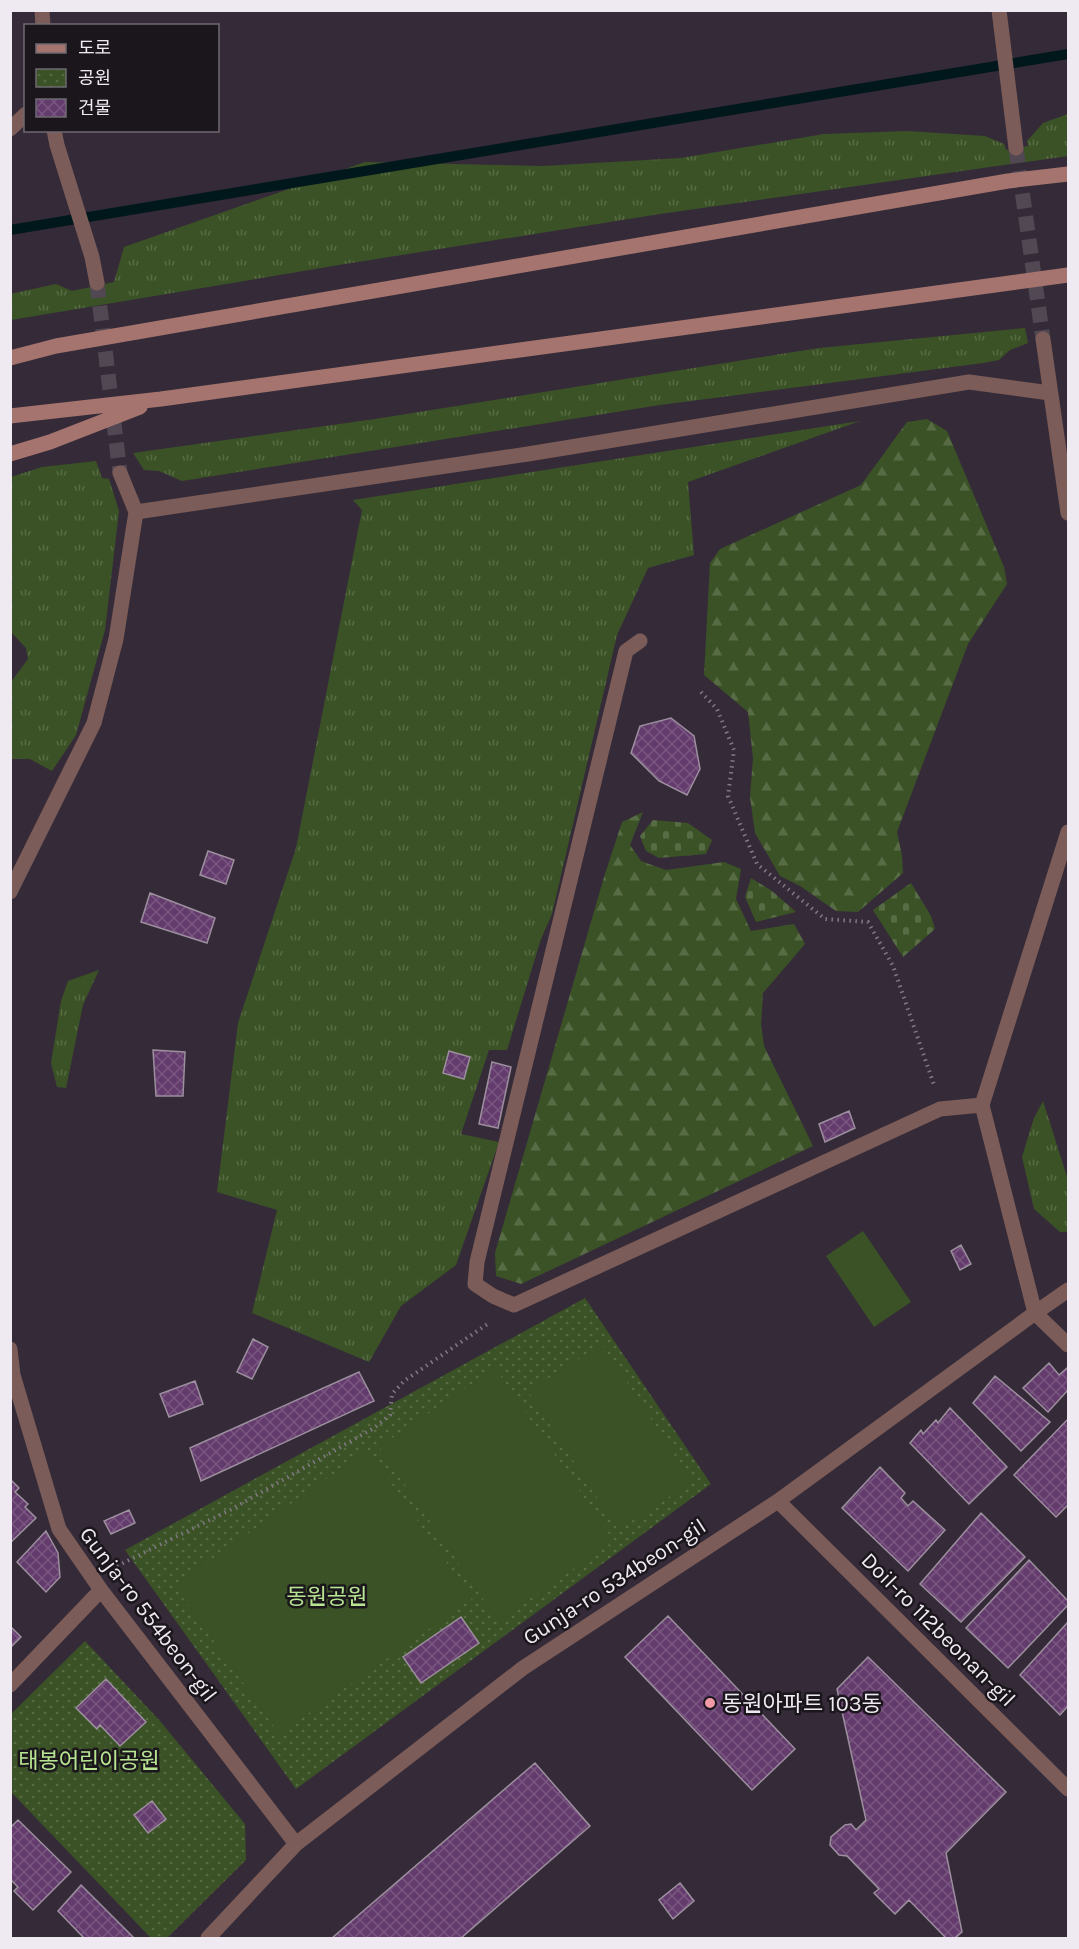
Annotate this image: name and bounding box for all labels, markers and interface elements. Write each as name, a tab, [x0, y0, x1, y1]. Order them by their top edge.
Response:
legend	[24, 24, 219, 132]
text: 도로	[78, 37, 111, 59]
text: 공원	[78, 67, 111, 89]
text: 건물	[78, 97, 111, 119]
street label: Gunja-ro 534beon-gil	[518, 1513, 711, 1651]
street label: Gunja-ro 554beon-gil	[74, 1522, 222, 1707]
street label: Doil-ro 112beonan-gil	[856, 1547, 1021, 1712]
park label: 동원공원	[287, 1584, 367, 1610]
place label: 동원아파트 103동	[722, 1691, 882, 1717]
marker: 동원아파트 103동	[703, 1696, 717, 1710]
park label: 태봉어린이공원	[18, 1748, 160, 1774]

